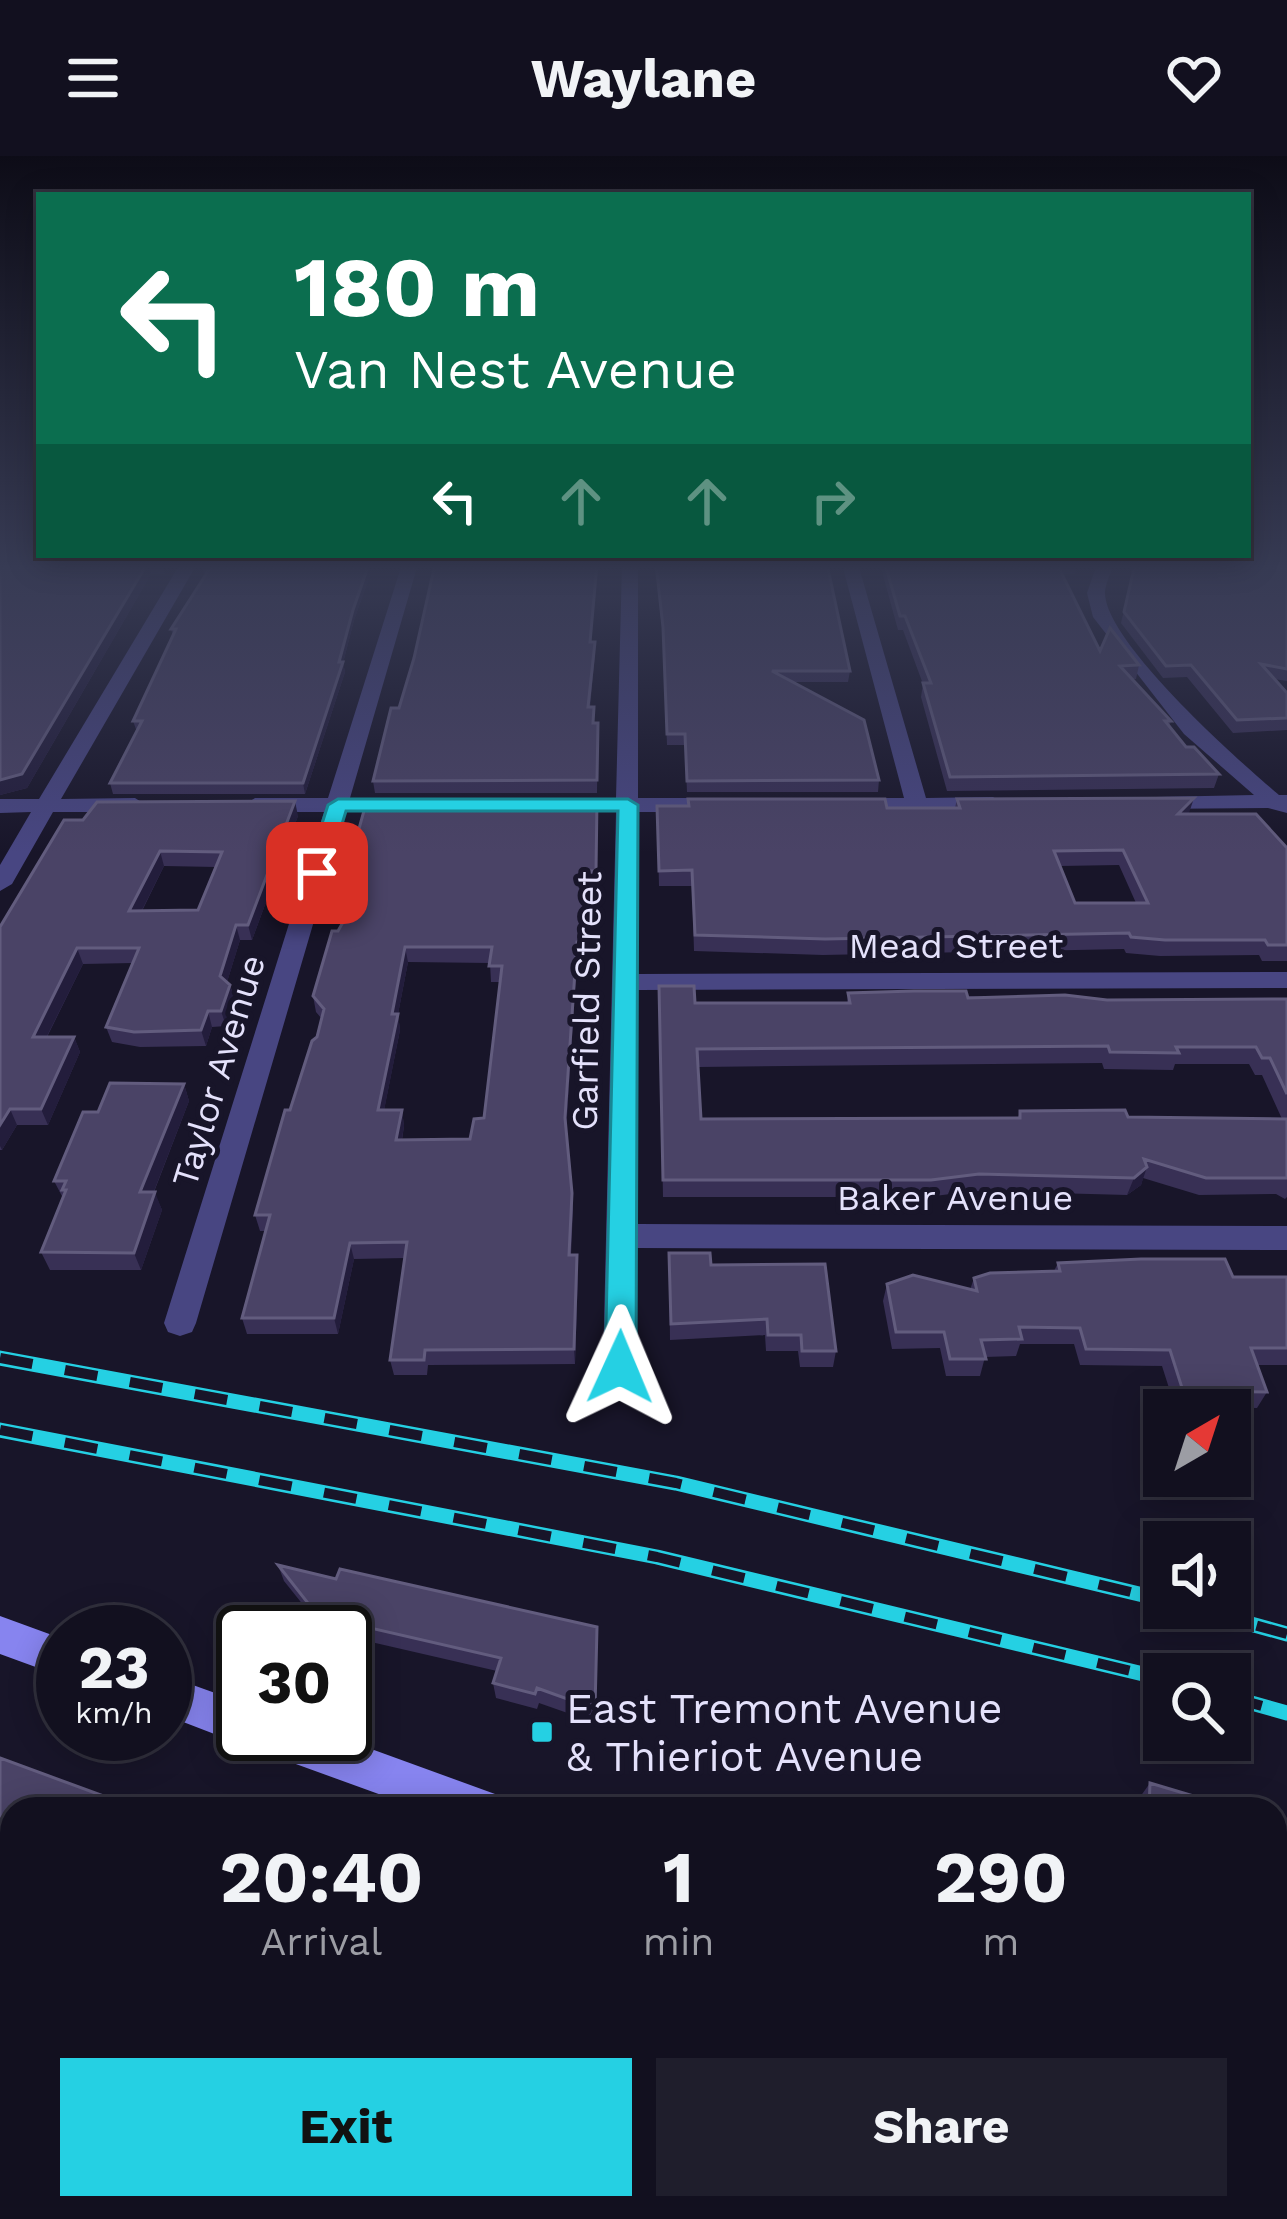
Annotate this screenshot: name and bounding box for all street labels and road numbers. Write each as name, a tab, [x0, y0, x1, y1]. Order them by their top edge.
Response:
street label: Garfield Street	[564, 871, 610, 1131]
street label: Mead Street	[849, 925, 1063, 967]
street label: Taylor Avenue	[164, 950, 274, 1192]
street label: Baker Avenue	[837, 1177, 1073, 1219]

